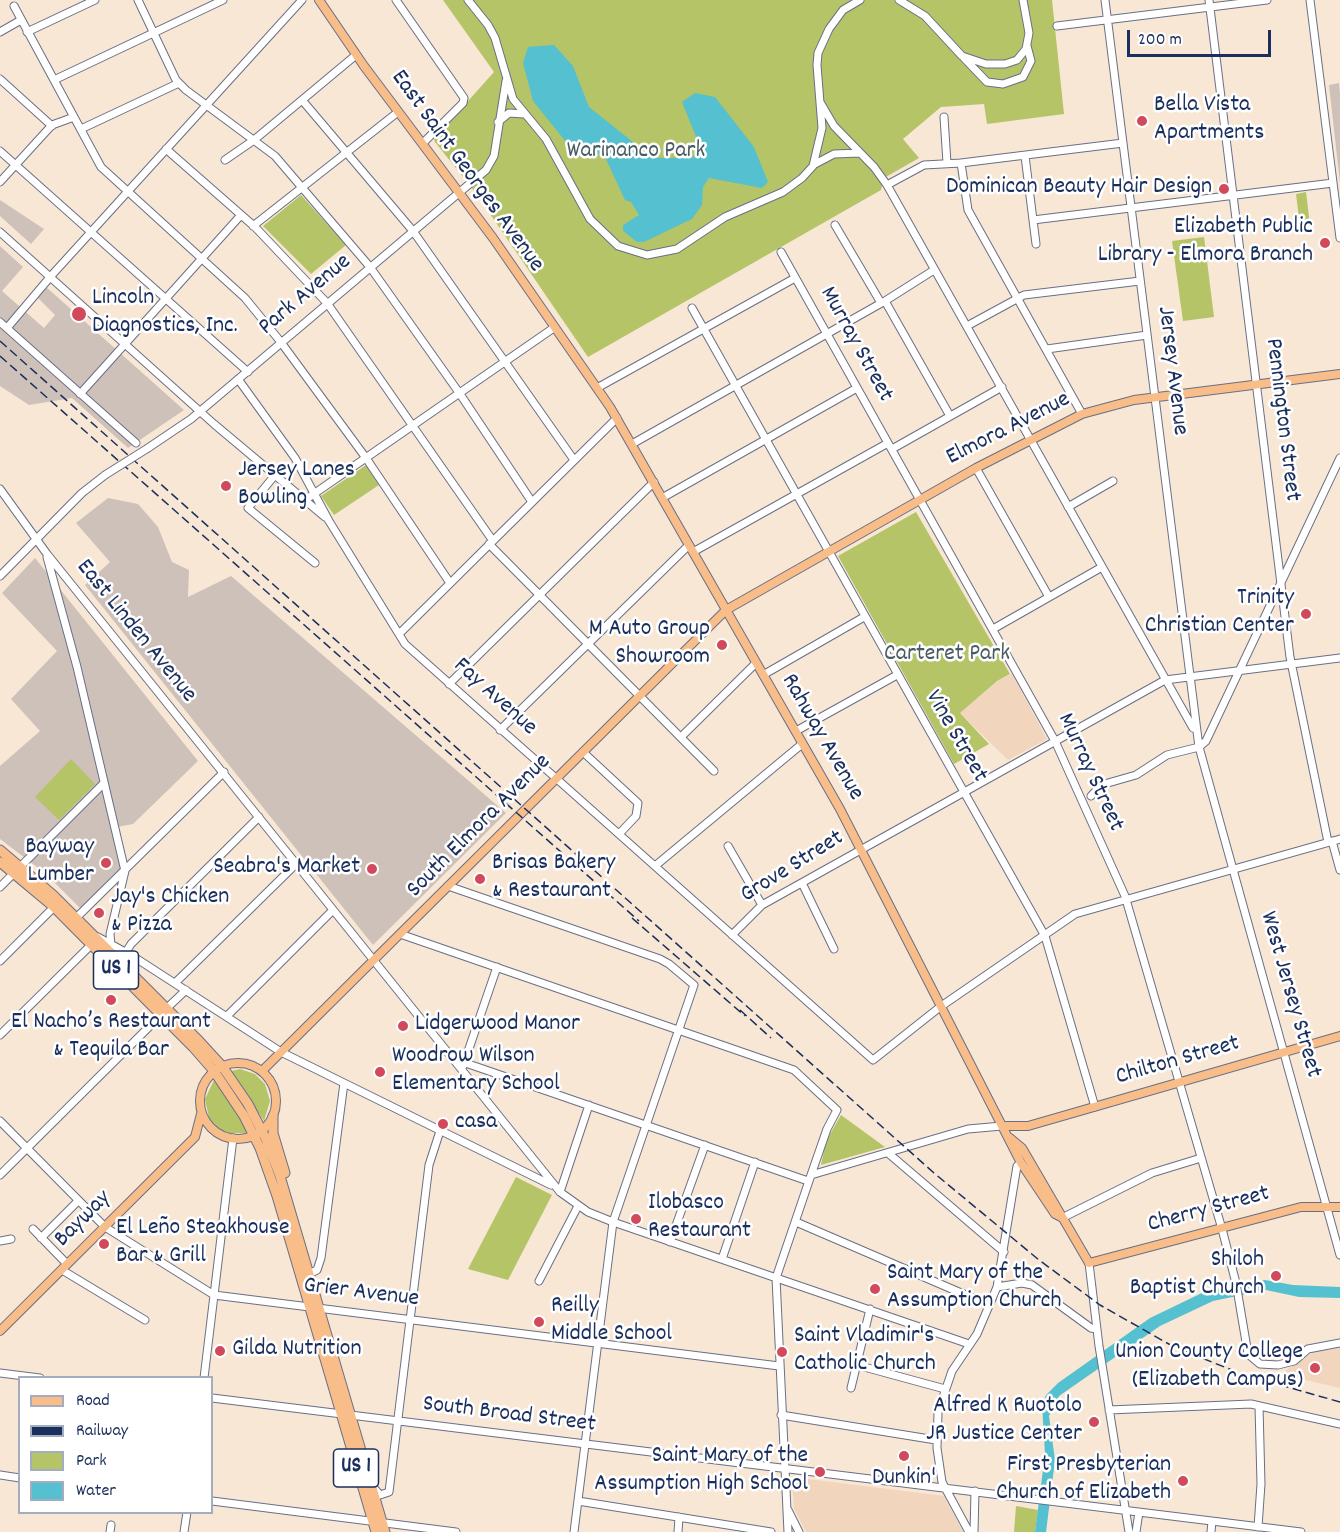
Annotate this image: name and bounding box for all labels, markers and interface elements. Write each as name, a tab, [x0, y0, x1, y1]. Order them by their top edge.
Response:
scale bar	[1130, 18, 1274, 56]
text: 200 m	[1138, 28, 1182, 53]
street label: East Saint Georges Avenue	[383, 65, 549, 279]
place label: Bella Vista Apartments	[1154, 93, 1264, 149]
marker: Bella Vista Apartments	[1135, 114, 1149, 128]
park label: Warinanco Park	[567, 139, 705, 167]
place label: Dominican Beauty Hair Design	[946, 175, 1212, 203]
marker: Dominican Beauty Hair Design	[1217, 182, 1231, 196]
place label: Elizabeth Public Library - Elmora Branch	[1098, 215, 1313, 271]
marker: Elizabeth Public Library - Elmora Branch	[1318, 236, 1332, 250]
street label: Park Avenue	[254, 249, 358, 343]
street label: Murray Street	[812, 282, 898, 408]
place label: Lincoln Diagnostics, Inc.	[92, 286, 238, 342]
marker: Lincoln Diagnostics, Inc.	[70, 305, 88, 323]
street label: Jersey Avenue	[1149, 305, 1193, 437]
street label: Pennington Street	[1257, 337, 1305, 503]
street label: Elmora Avenue	[942, 387, 1076, 473]
place label: Jersey Lanes Bowling	[238, 458, 355, 514]
marker: Jersey Lanes Bowling	[219, 479, 233, 493]
street label: East Linden Avenue	[68, 555, 202, 709]
place label: Trinity Christian Center	[1145, 586, 1294, 642]
marker: Trinity Christian Center	[1299, 607, 1313, 621]
place label: M Auto Group Showroom	[589, 617, 710, 673]
marker: M Auto Group Showroom	[715, 638, 729, 652]
park label: Carteret Park	[884, 642, 1010, 670]
street label: Fay Avenue	[446, 653, 542, 743]
street label: Rahway Avenue	[773, 670, 869, 806]
street label: Vine Street	[917, 686, 993, 788]
street label: Murray Street	[1049, 709, 1129, 837]
street label: South Elmora Avenue	[402, 749, 558, 905]
street label: Grove Street	[736, 825, 850, 911]
place label: Bayway Lumber	[25, 835, 94, 891]
place label: Brisas Bakery & Restaurant	[492, 851, 615, 907]
place label: Seabra's Market	[213, 855, 360, 883]
marker: Bayway Lumber	[99, 856, 113, 870]
marker: Seabra's Market	[365, 862, 379, 876]
marker: Brisas Bakery & Restaurant	[473, 872, 487, 886]
place label: Jay's Chicken & Pizza	[111, 885, 229, 941]
marker: Jay's Chicken & Pizza	[92, 906, 106, 920]
street label: West Jersey Street	[1252, 909, 1326, 1081]
road number: US 1	[94, 951, 138, 989]
marker: El Nacho’s Restaurant & Tequila Bar	[104, 993, 118, 1007]
place label: El Nacho’s Restaurant & Tequila Bar	[11, 1010, 211, 1066]
place label: Lidgerwood Manor	[415, 1012, 580, 1040]
marker: Lidgerwood Manor	[396, 1019, 410, 1033]
street label: Chilton Street	[1113, 1031, 1243, 1093]
place label: Woodrow Wilson Elementary School	[392, 1044, 560, 1100]
marker: Woodrow Wilson Elementary School	[373, 1065, 387, 1079]
place label: casa	[455, 1110, 497, 1138]
marker: casa	[436, 1117, 450, 1131]
street label: Cherry Street	[1145, 1181, 1273, 1241]
street label: Bayway	[49, 1185, 119, 1255]
place label: Ilobasco Restaurant	[648, 1191, 751, 1247]
marker: Ilobasco Restaurant	[629, 1212, 643, 1226]
place label: El Leño Steakhouse Bar & Grill	[116, 1216, 290, 1272]
marker: El Leño Steakhouse Bar & Grill	[97, 1237, 111, 1251]
place label: Shiloh Baptist Church	[1130, 1248, 1264, 1304]
place label: Saint Mary of the Assumption Church	[887, 1261, 1061, 1317]
marker: Shiloh Baptist Church	[1269, 1269, 1283, 1283]
street label: Grier Avenue	[302, 1273, 420, 1315]
marker: Saint Mary of the Assumption Church	[868, 1282, 882, 1296]
place label: Reilly Middle School	[551, 1294, 672, 1350]
marker: Reilly Middle School	[532, 1315, 546, 1329]
place label: Saint Vladimir's Catholic Church	[794, 1324, 936, 1380]
place label: Gilda Nutrition	[232, 1337, 362, 1365]
place label: Union County College (Elizabeth Campus)	[1115, 1340, 1303, 1396]
marker: Gilda Nutrition	[213, 1344, 227, 1358]
marker: Saint Vladimir's Catholic Church	[775, 1345, 789, 1359]
marker: Union County College (Elizabeth Campus)	[1308, 1361, 1322, 1375]
legend	[18, 1376, 213, 1514]
text: Road	[76, 1389, 110, 1414]
street label: South Broad Street	[421, 1391, 597, 1441]
place label: Alfred K Ruotolo JR Justice Center	[926, 1394, 1082, 1450]
marker: Alfred K Ruotolo JR Justice Center	[1087, 1415, 1101, 1429]
text: Railway	[76, 1419, 128, 1444]
place label: Saint Mary of the Assumption High School	[594, 1444, 808, 1500]
text: Park	[76, 1449, 107, 1474]
road number: US 1	[334, 1449, 378, 1487]
marker: Dunkin'	[897, 1449, 911, 1463]
place label: First Presbyterian Church of Elizabeth	[996, 1453, 1171, 1509]
marker: Saint Mary of the Assumption High School	[813, 1465, 827, 1479]
place label: Dunkin'	[872, 1466, 936, 1494]
marker: First Presbyterian Church of Elizabeth	[1176, 1474, 1190, 1488]
text: Water	[76, 1479, 116, 1504]

